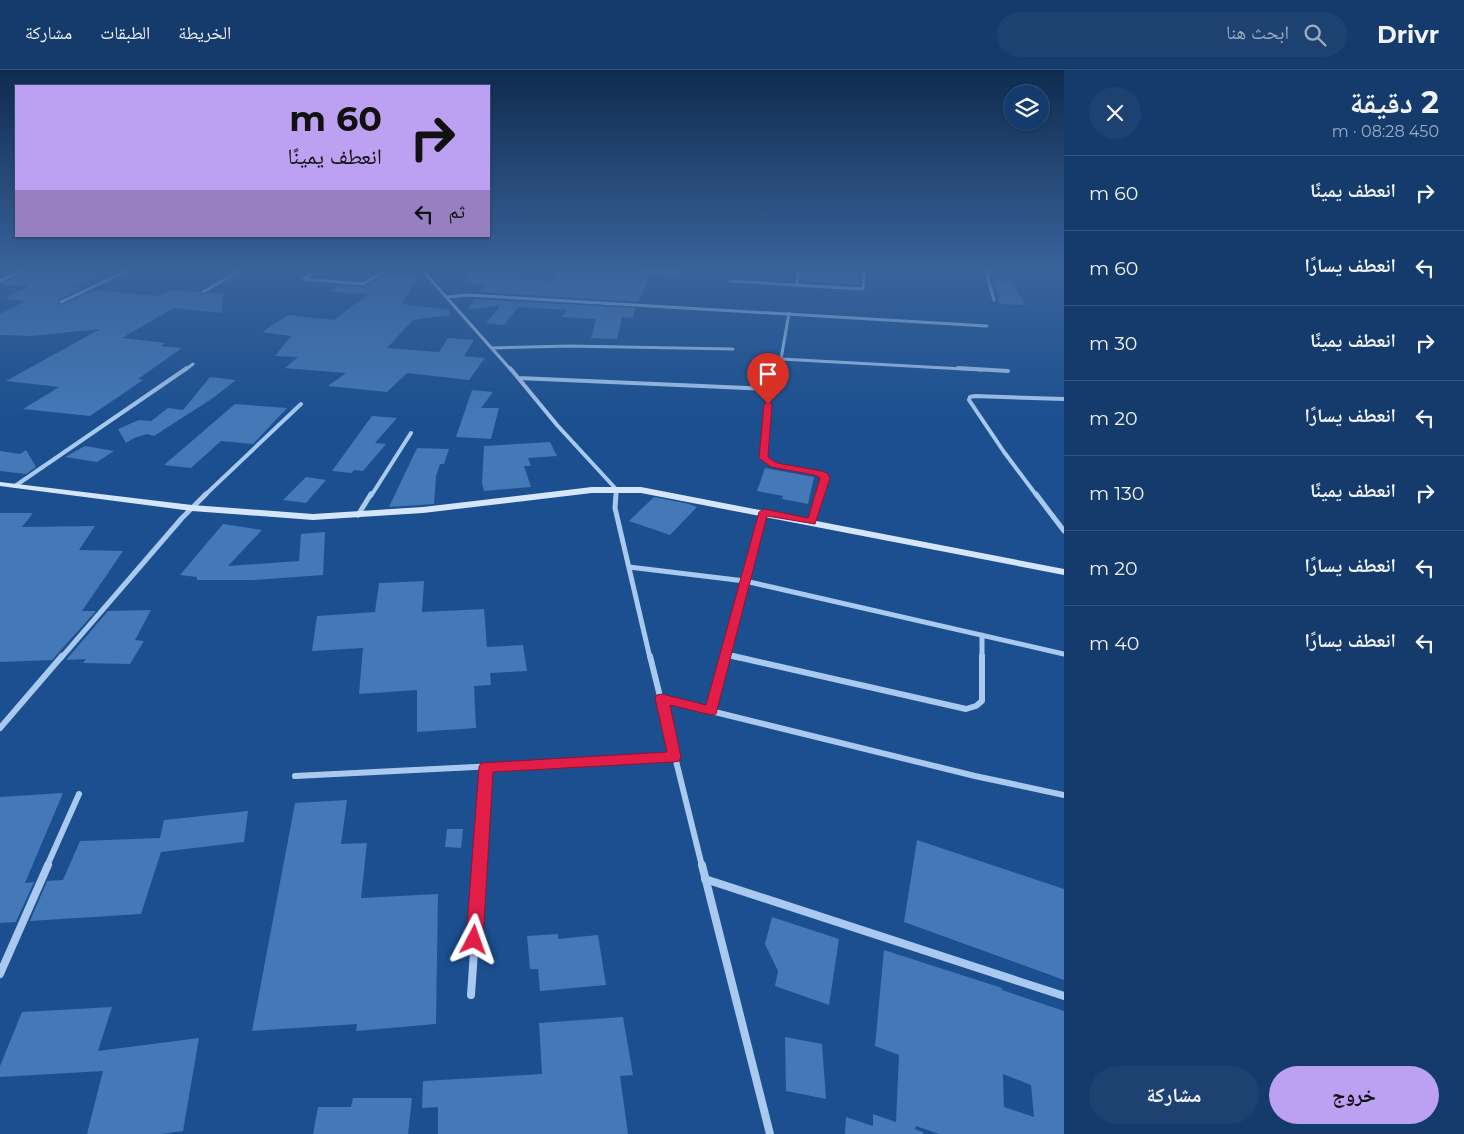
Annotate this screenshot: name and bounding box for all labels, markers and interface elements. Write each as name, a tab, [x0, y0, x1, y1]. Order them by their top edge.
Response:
search box	[997, 12, 1347, 57]
text: Drivr	[1377, 20, 1439, 49]
text: ابحث هنا	[1226, 21, 1289, 44]
icon: search	[1301, 21, 1329, 49]
text: مشاركة	[25, 22, 72, 44]
text: الطبقات	[100, 22, 150, 44]
text: الخريطة	[178, 22, 231, 44]
text: 2 دقيقة	[1350, 84, 1439, 121]
map controls	[1004, 85, 1049, 130]
button: layers	[1004, 85, 1049, 130]
button: close	[1089, 87, 1141, 139]
text: 60 m	[289, 97, 382, 140]
icon: right	[400, 105, 465, 170]
text: 450 m · 08:28	[1332, 122, 1439, 141]
text: انعطف يمينًا	[287, 143, 382, 170]
text: انعطف يمينًا	[1310, 179, 1396, 202]
icon: right	[1411, 179, 1439, 207]
text: 60 m	[1089, 182, 1138, 205]
icon: left	[410, 200, 438, 228]
text: ثم	[448, 200, 465, 223]
text: انعطف يسارًا	[1304, 254, 1396, 277]
icon: left	[1411, 254, 1439, 282]
text: 60 m	[1089, 257, 1138, 280]
text: انعطف يمينًا	[1310, 329, 1396, 352]
icon: right	[1411, 329, 1439, 357]
text: 30 m	[1089, 332, 1137, 355]
pin	[747, 353, 789, 404]
icon: arrive	[754, 360, 782, 388]
text: انعطف يسارًا	[1304, 404, 1396, 427]
icon: left	[1411, 404, 1439, 432]
text: 20 m	[1089, 407, 1138, 430]
text: انعطف يمينًا	[1310, 479, 1396, 502]
icon: right	[1411, 479, 1439, 507]
text: 130 m	[1089, 482, 1144, 505]
text: انعطف يسارًا	[1304, 554, 1396, 577]
icon: left	[1411, 554, 1439, 582]
text: 20 m	[1089, 557, 1138, 580]
text: انعطف يسارًا	[1304, 629, 1396, 652]
icon: left	[1411, 629, 1439, 657]
text: 40 m	[1089, 632, 1139, 655]
position arrow	[447, 913, 499, 965]
button: مشاركة	[1089, 1066, 1259, 1124]
button: خروج	[1269, 1066, 1439, 1124]

